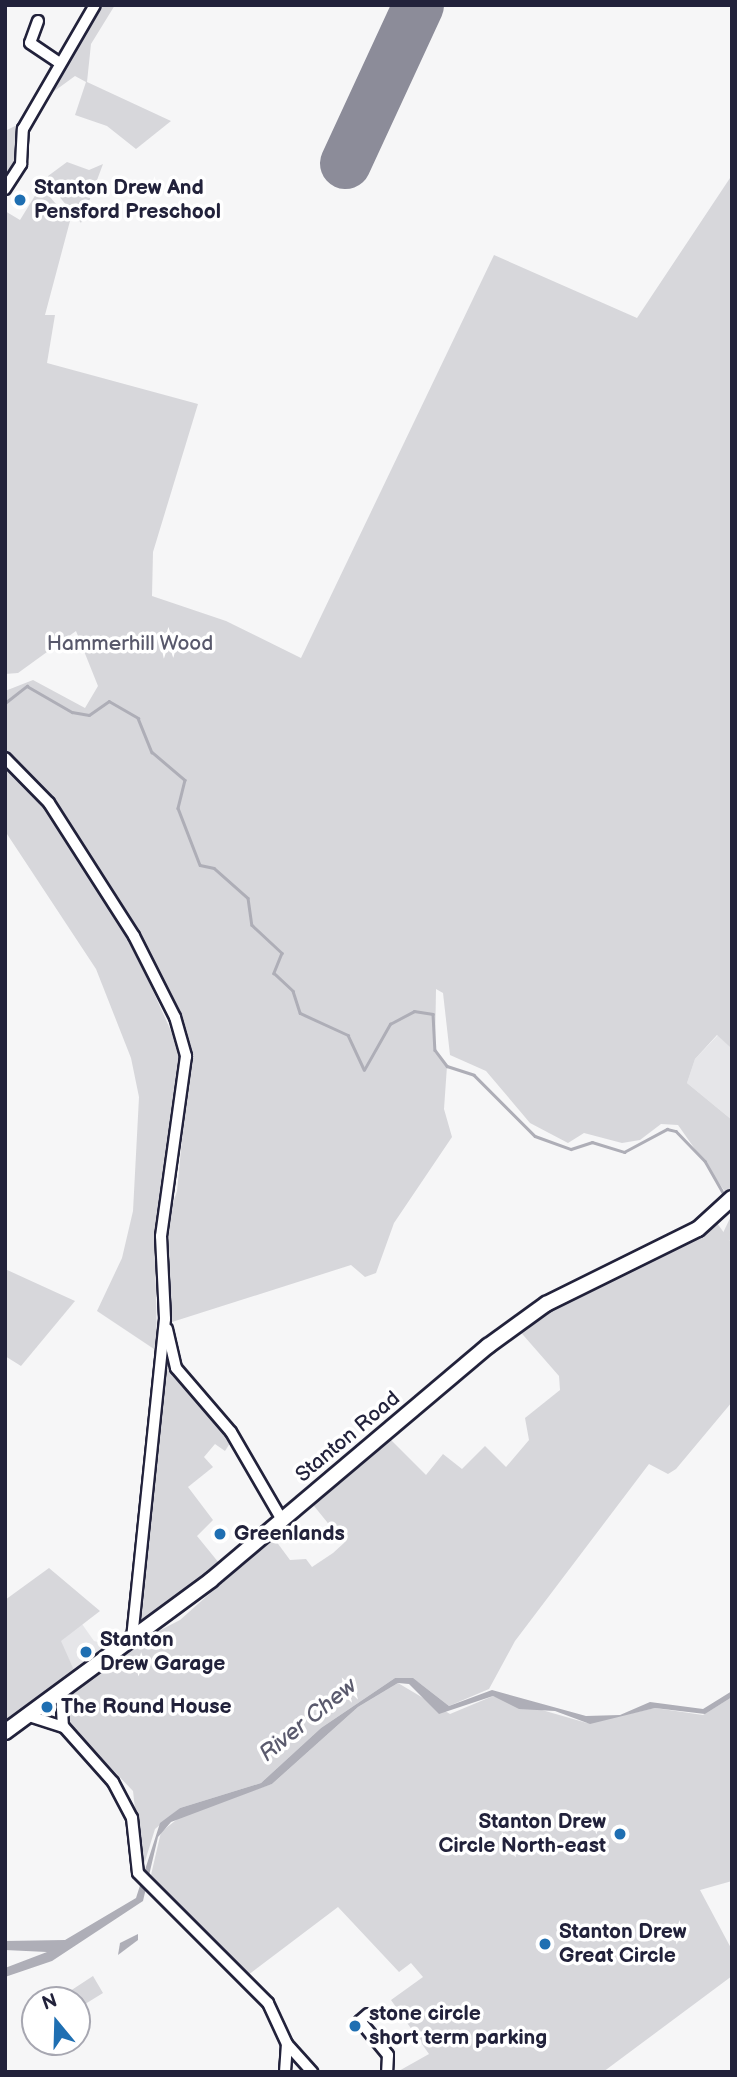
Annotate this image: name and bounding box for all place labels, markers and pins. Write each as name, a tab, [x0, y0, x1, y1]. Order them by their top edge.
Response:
place label: Stanton Drew And Pensford Preschool	[34, 175, 221, 225]
marker: Stanton Drew And Pensford Preschool	[12, 192, 28, 208]
place label: Greenlands	[234, 1521, 345, 1547]
marker: Greenlands	[212, 1526, 228, 1542]
place label: Stanton Drew Garage	[100, 1627, 225, 1677]
marker: Stanton Drew Garage	[78, 1644, 94, 1660]
place label: The Round House	[61, 1694, 232, 1720]
marker: The Round House	[39, 1699, 55, 1715]
place label: Stanton Drew Circle North-east	[439, 1809, 606, 1859]
marker: Stanton Drew Circle North-east	[612, 1826, 628, 1842]
place label: Stanton Drew Great Circle	[559, 1919, 687, 1969]
marker: Stanton Drew Great Circle	[537, 1936, 553, 1952]
place label: stone circle short term parking	[369, 2001, 547, 2051]
marker: stone circle short term parking	[347, 2018, 363, 2034]

